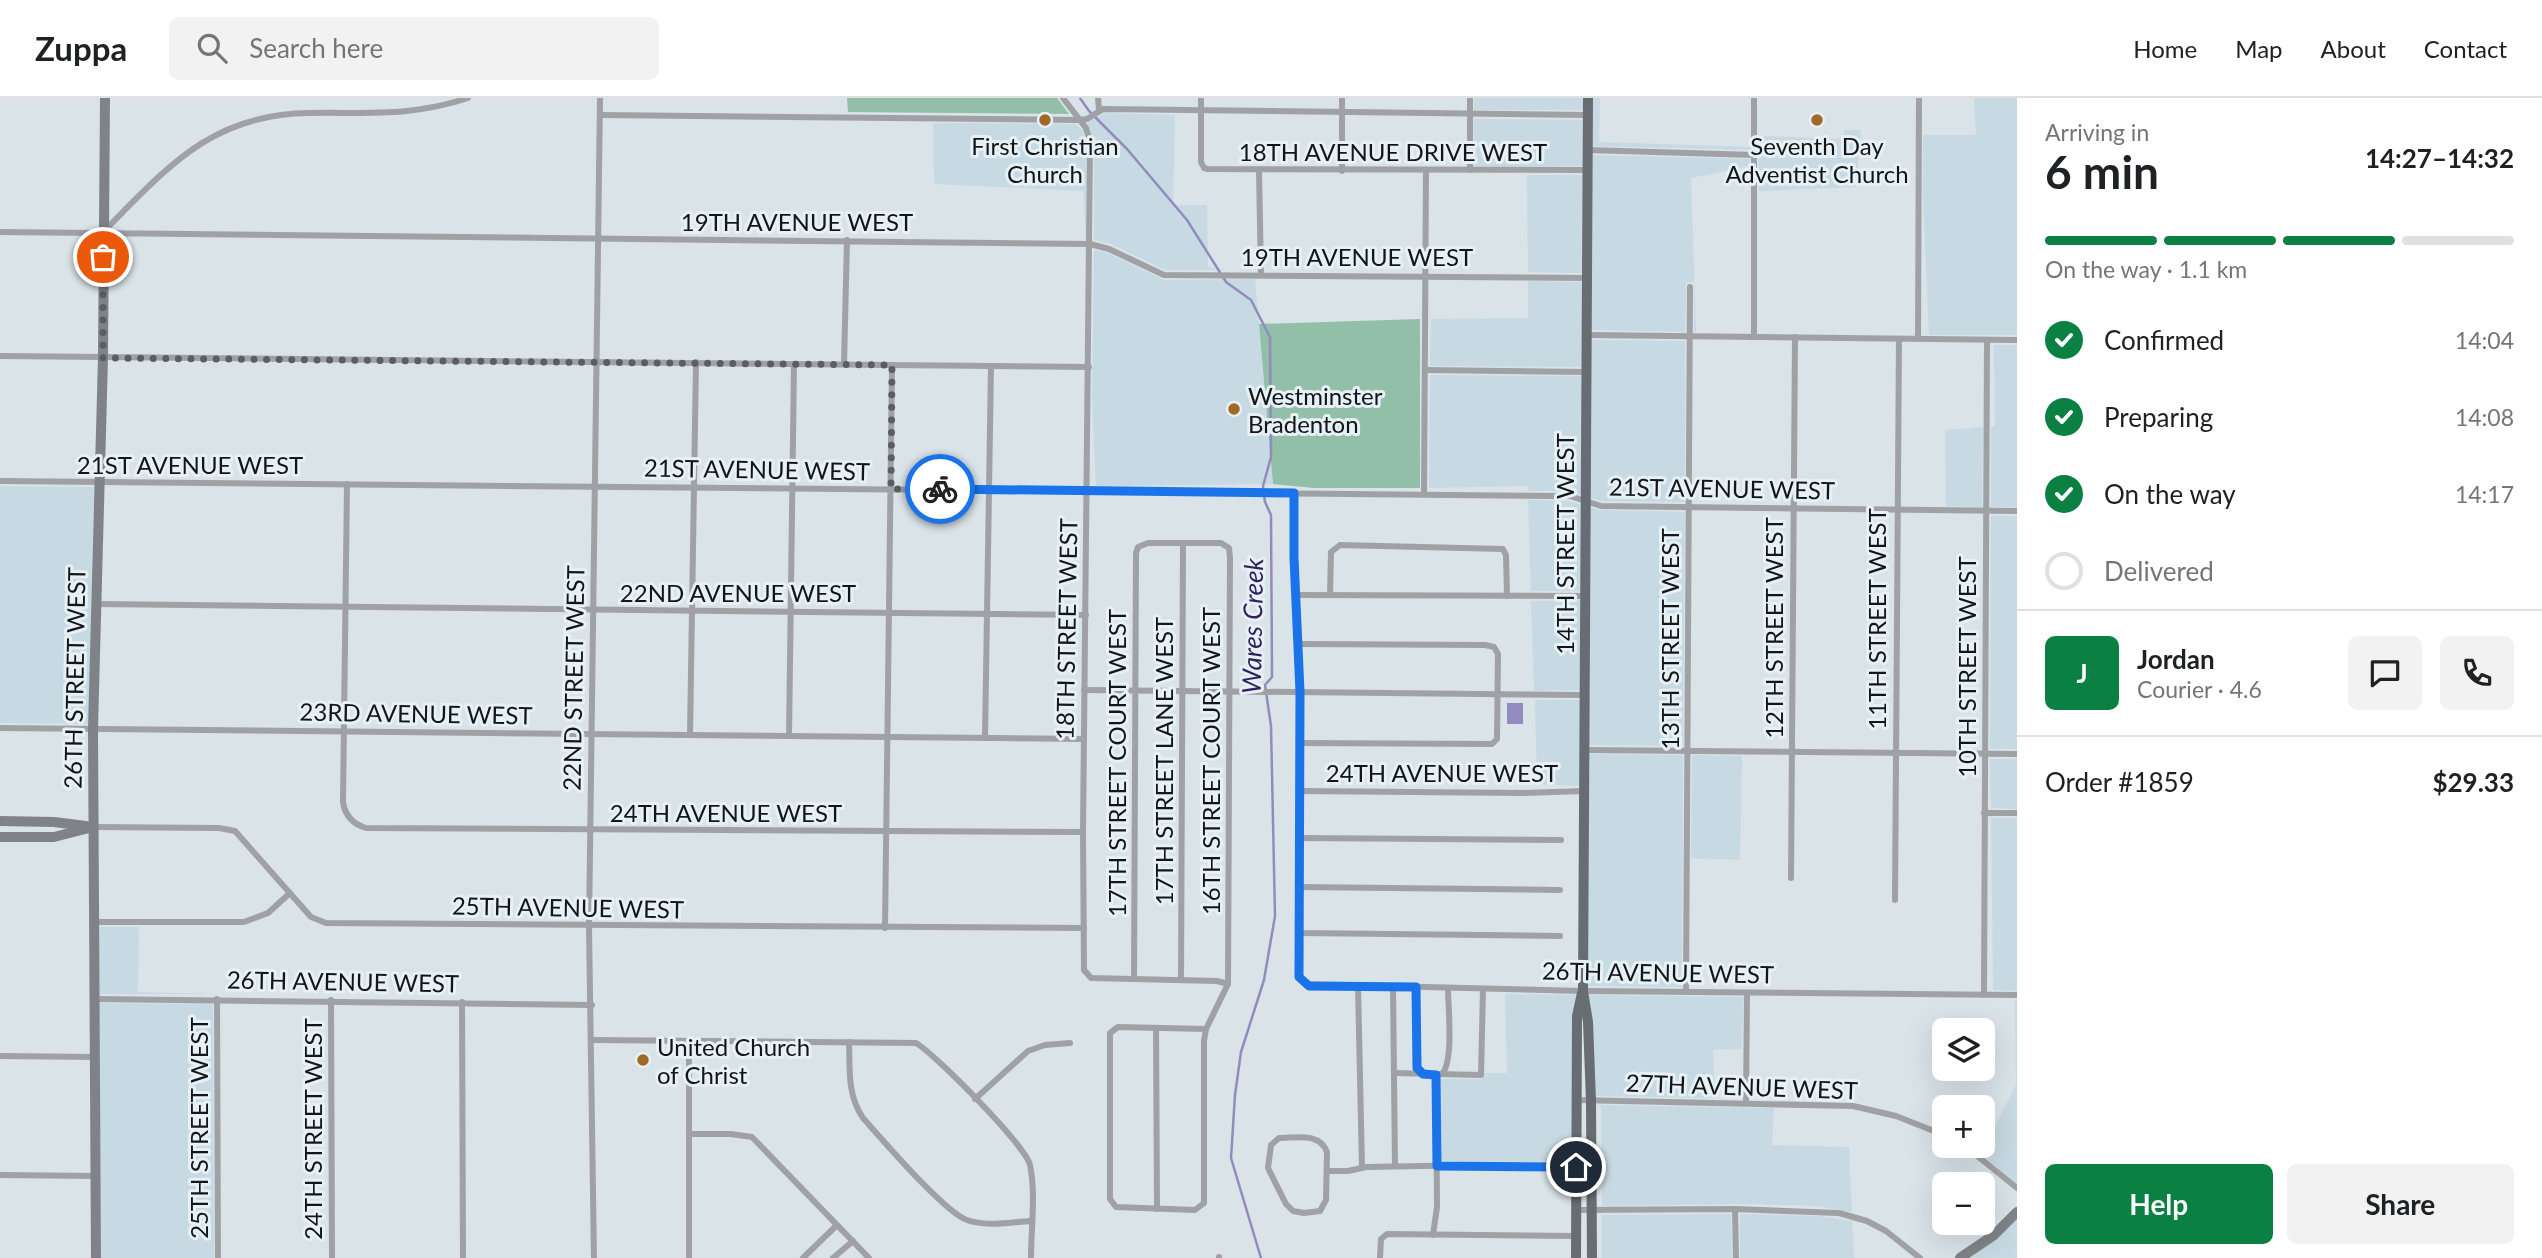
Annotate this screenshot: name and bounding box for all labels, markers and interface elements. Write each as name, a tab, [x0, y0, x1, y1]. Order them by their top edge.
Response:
search box	[169, 17, 659, 80]
text: Zuppa	[35, 28, 127, 68]
icon: search	[193, 29, 231, 67]
text: Search here	[249, 32, 383, 64]
text: Home	[2133, 34, 2197, 63]
text: Map	[2235, 34, 2283, 63]
text: About	[2321, 34, 2386, 63]
text: Contact	[2424, 34, 2507, 63]
marker: First Christian Church	[1037, 112, 1053, 128]
marker: Seventh Day Adventist Church	[1809, 112, 1825, 128]
text: Arriving in	[2045, 118, 2149, 146]
place label: First Christian Church	[971, 131, 1119, 188]
place label: Seventh Day Adventist Church	[1725, 131, 1909, 188]
street label: 18TH AVENUE DRIVE WEST	[1239, 137, 1547, 166]
text: 14:27–14:32	[2365, 142, 2514, 174]
text: 6 min	[2045, 144, 2159, 199]
street label: 19TH AVENUE WEST	[681, 207, 913, 236]
pin	[73, 227, 133, 287]
icon: bag	[84, 238, 122, 276]
street label: 19TH AVENUE WEST	[1241, 242, 1473, 271]
text: On the way · 1.1 km	[2045, 255, 2247, 283]
icon: check	[2045, 321, 2083, 359]
text: Confirmed	[2104, 324, 2224, 356]
text: 14:04	[2455, 326, 2514, 354]
place label: Westminster Bradenton	[1248, 381, 1383, 438]
icon: check	[2045, 398, 2083, 436]
marker: Westminster Bradenton	[1226, 401, 1242, 417]
text: Preparing	[2104, 401, 2213, 433]
text: 14:08	[2455, 403, 2514, 431]
street label: 14TH STREET WEST	[1550, 433, 1579, 655]
street label: 21ST AVENUE WEST	[77, 450, 303, 479]
street label: 21ST AVENUE WEST	[644, 453, 870, 485]
courier	[905, 454, 975, 524]
icon: bike	[921, 470, 959, 508]
street label: 21ST AVENUE WEST	[1609, 472, 1835, 504]
icon: check	[2045, 475, 2083, 513]
text: On the way	[2104, 478, 2236, 510]
text: 14:17	[2455, 480, 2514, 508]
street label: 11TH STREET WEST	[1862, 508, 1891, 730]
street label: 12TH STREET WEST	[1759, 517, 1788, 739]
street label: 18TH STREET WEST	[1050, 518, 1082, 740]
street label: 13TH STREET WEST	[1655, 528, 1684, 750]
text: Delivered	[2104, 555, 2214, 587]
street label: 10TH STREET WEST	[1952, 556, 1981, 778]
water label: Wares Creek	[1235, 557, 1269, 694]
street label: 22ND STREET WEST	[557, 565, 589, 791]
street label: 26TH STREET WEST	[58, 567, 90, 789]
street label: 22ND AVENUE WEST	[620, 578, 856, 607]
street label: 16TH STREET COURT WEST	[1196, 607, 1225, 915]
street label: 17TH STREET COURT WEST	[1102, 609, 1131, 917]
street label: 17TH STREET LANE WEST	[1149, 617, 1178, 905]
button: chat	[2348, 636, 2422, 710]
button: phone	[2440, 636, 2514, 710]
text: Jordan	[2137, 643, 2215, 675]
text: J	[2076, 657, 2088, 689]
text: Courier · 4.6	[2137, 675, 2262, 703]
street label: 23RD AVENUE WEST	[299, 696, 533, 730]
street label: 24TH AVENUE WEST	[1326, 758, 1558, 787]
text: Order #1859	[2045, 766, 2194, 798]
text: $29.33	[2432, 766, 2514, 798]
street label: 24TH AVENUE WEST	[610, 798, 842, 827]
street label: 25TH AVENUE WEST	[452, 890, 684, 924]
street label: 26TH AVENUE WEST	[1542, 955, 1774, 989]
street label: 26TH AVENUE WEST	[227, 964, 459, 998]
street label: 25TH STREET WEST	[184, 1017, 213, 1239]
street label: 24TH STREET WEST	[298, 1018, 327, 1240]
map controls	[1932, 1018, 1995, 1235]
button: layers	[1932, 1018, 1995, 1081]
place label: United Church of Christ	[657, 1032, 810, 1089]
marker: United Church of Christ	[635, 1052, 651, 1068]
street label: 27TH AVENUE WEST	[1625, 1067, 1859, 1105]
button: +	[1932, 1095, 1995, 1158]
pin	[1546, 1137, 1606, 1197]
icon: home	[1557, 1148, 1595, 1186]
button: Help	[2045, 1164, 2273, 1244]
button: Share	[2287, 1164, 2514, 1244]
button: −	[1932, 1172, 1995, 1235]

